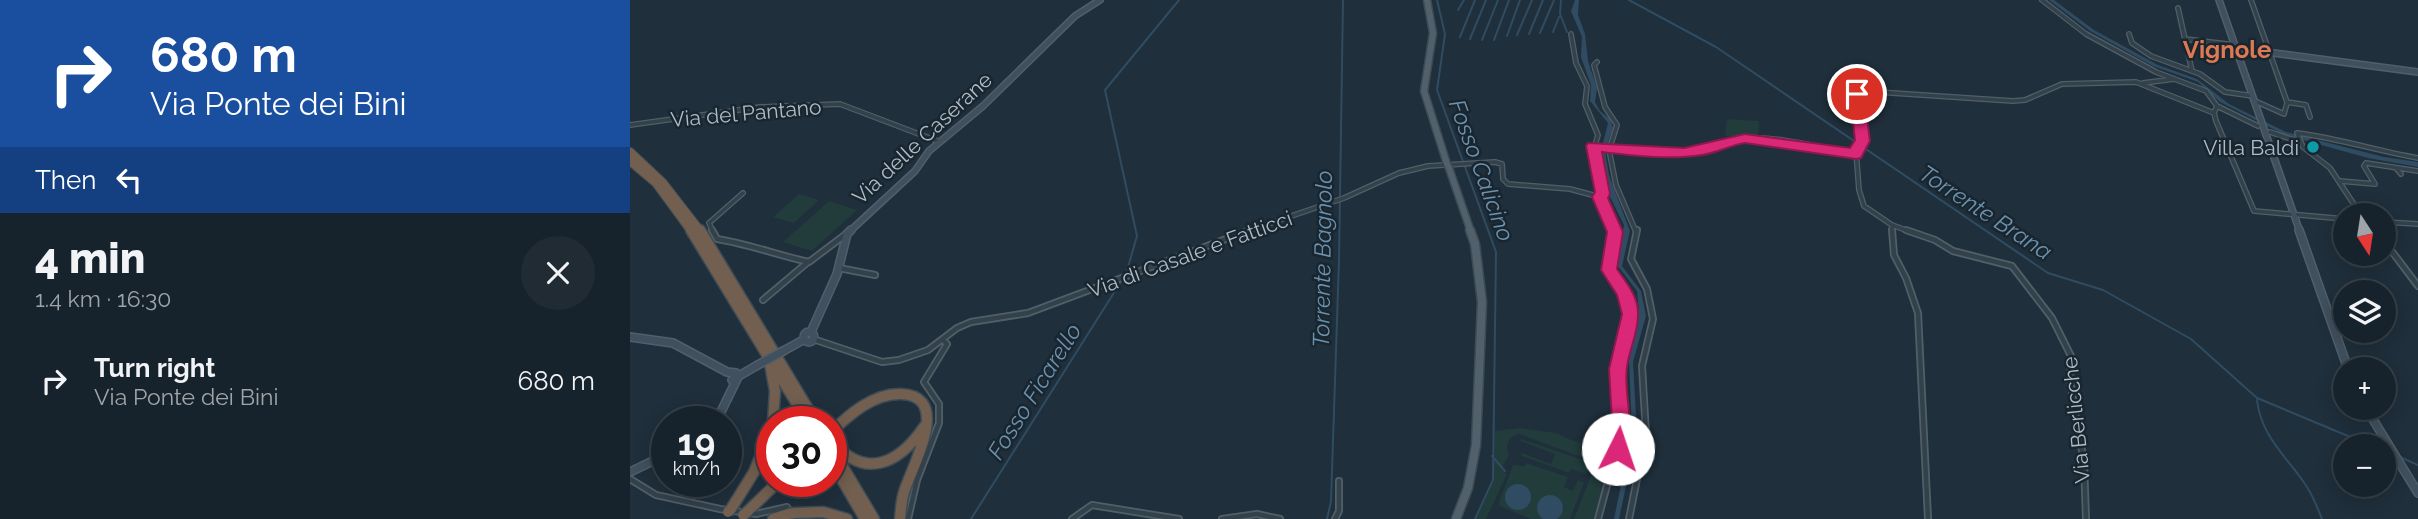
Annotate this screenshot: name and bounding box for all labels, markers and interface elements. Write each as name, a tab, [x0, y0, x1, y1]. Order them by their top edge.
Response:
text: 680 m	[150, 26, 297, 83]
icon: right	[35, 28, 126, 119]
district label: Vignole	[2183, 35, 2271, 64]
pin	[1827, 64, 1887, 124]
street label: Via delle Caserane	[847, 67, 997, 209]
icon: arrive	[1838, 75, 1876, 113]
text: Via Ponte dei Bini	[150, 85, 407, 122]
street label: Via del Pantano	[670, 94, 822, 132]
water label: Fosso Calicino	[1444, 95, 1520, 245]
place label: Villa Baldi	[2203, 135, 2299, 160]
marker: Villa Baldi	[2305, 139, 2321, 155]
water label: Torrente Brana	[1915, 159, 2058, 265]
icon: left	[110, 161, 148, 199]
text: Then	[35, 165, 96, 195]
water label: Torrente Bagnolo	[1307, 170, 1337, 348]
north arrow	[2333, 203, 2396, 266]
map controls	[2333, 203, 2396, 497]
street label: Via di Casale e Fatticci	[1084, 205, 1296, 303]
text: 4 min	[35, 234, 145, 283]
button: close	[521, 236, 595, 310]
button: layers	[2333, 280, 2396, 343]
text: 1.4 km · 16:30	[35, 285, 171, 312]
water label: Fosso Ficarello	[982, 318, 1086, 464]
text: Turn right	[94, 353, 215, 383]
street label: Via Berlicche	[2057, 355, 2095, 485]
button: +	[2333, 357, 2396, 420]
icon: right	[35, 362, 73, 400]
text: 680 m	[517, 366, 595, 396]
text: Via Ponte dei Bini	[94, 383, 278, 410]
speed limit sign: 30	[756, 406, 847, 497]
position arrow	[1581, 412, 1655, 486]
text: 19	[678, 422, 715, 463]
button: −	[2333, 434, 2396, 497]
text: km/h	[673, 458, 720, 479]

